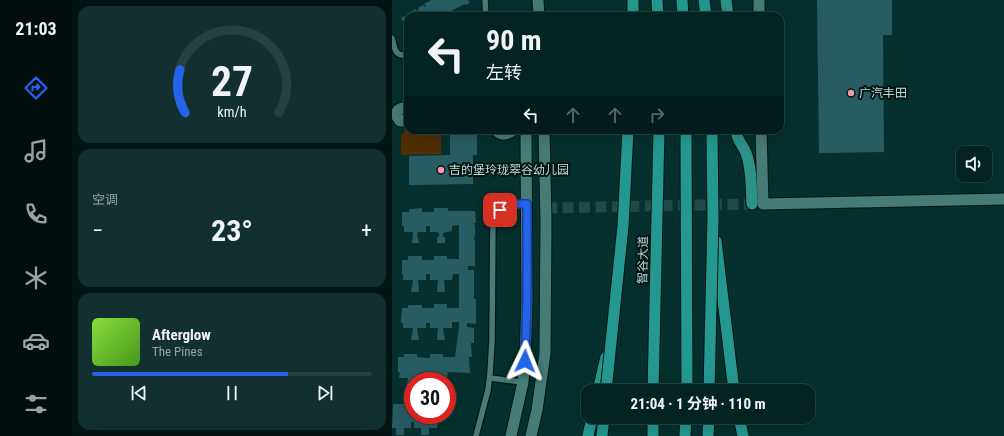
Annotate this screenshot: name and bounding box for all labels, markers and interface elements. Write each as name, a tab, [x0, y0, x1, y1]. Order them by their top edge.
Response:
text: 21:03	[15, 18, 57, 39]
text: 90 m	[486, 24, 542, 57]
icon: left	[420, 28, 472, 80]
text: 27	[211, 56, 253, 105]
text: 左转	[486, 62, 522, 83]
icon: directions	[22, 74, 50, 102]
place label: 广汽丰田	[859, 86, 907, 100]
marker: 广汽丰田	[846, 88, 856, 98]
text: km/h	[217, 103, 247, 119]
icon: left	[520, 104, 542, 126]
icon: ahead	[562, 104, 584, 126]
icon: ahead	[604, 104, 626, 126]
icon: right	[646, 104, 668, 126]
icon: music	[22, 137, 50, 165]
map controls	[956, 146, 992, 182]
button: sound	[956, 146, 992, 182]
place label: 吉的堡玲珑翠谷幼儿园	[449, 163, 569, 177]
marker: 吉的堡玲珑翠谷幼儿园	[436, 165, 446, 175]
text: 空调	[92, 192, 118, 207]
pin	[483, 193, 517, 227]
icon: arrive	[489, 199, 511, 221]
icon: phone	[22, 200, 50, 228]
text: 23°	[211, 213, 253, 248]
text: −	[92, 218, 103, 243]
text: +	[361, 218, 372, 243]
street label: 智谷大道	[636, 236, 650, 284]
icon: climate	[22, 264, 50, 292]
text: Afterglow	[152, 326, 211, 344]
icon: car	[22, 327, 50, 355]
position arrow	[504, 340, 546, 382]
text: The Pines	[152, 344, 203, 359]
speed limit sign: 30	[404, 372, 456, 424]
icon: previous	[128, 382, 150, 404]
icon: pause	[221, 382, 243, 404]
icon: next	[314, 382, 336, 404]
icon: filters	[22, 390, 50, 418]
text: 21:04 · 1 分钟 · 110 m	[630, 395, 766, 413]

